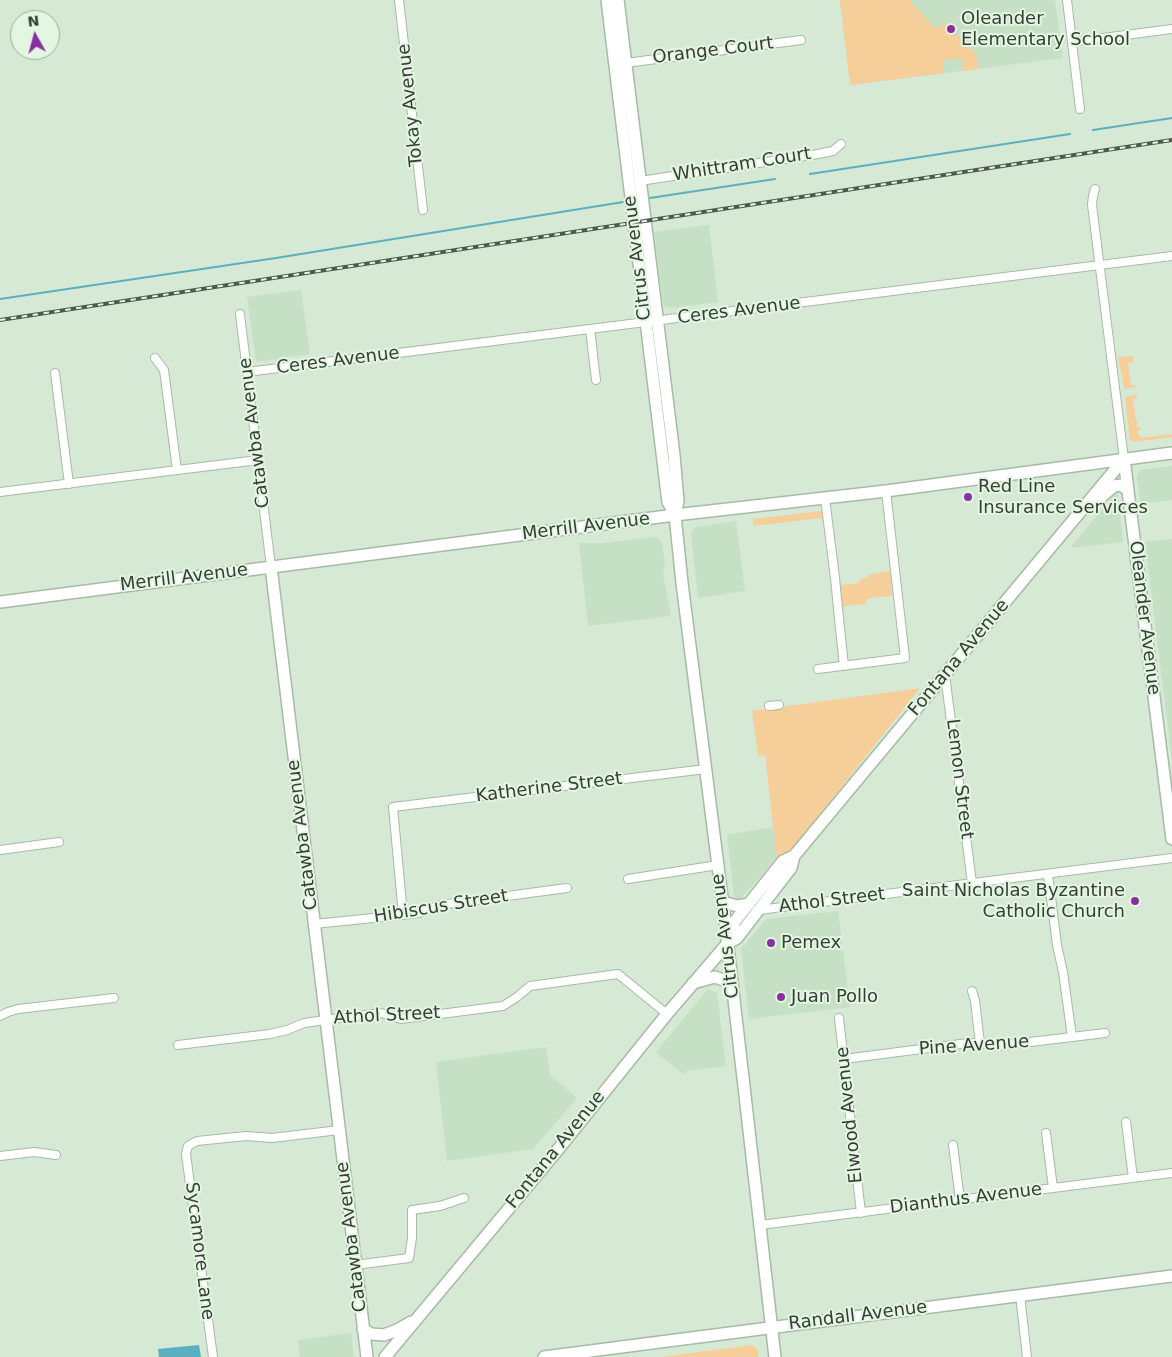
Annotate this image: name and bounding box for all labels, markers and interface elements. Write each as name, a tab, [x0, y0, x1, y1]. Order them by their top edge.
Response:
place label: Oleander Elementary School	[961, 8, 1130, 50]
north arrow	[10, 10, 60, 60]
text: N	[27, 12, 40, 30]
marker: Oleander Elementary School	[945, 23, 957, 35]
street label: Orange Court	[651, 33, 775, 69]
street label: Tokay Avenue	[394, 43, 428, 167]
street label: Whittram Court	[671, 143, 813, 187]
street label: Citrus Avenue	[620, 194, 656, 322]
street label: Ceres Avenue	[676, 293, 802, 329]
street label: Ceres Avenue	[275, 343, 401, 379]
street label: Catawba Avenue	[235, 357, 275, 509]
place label: Red Line Insurance Services	[978, 476, 1148, 518]
marker: Red Line Insurance Services	[962, 491, 974, 503]
street label: Merrill Avenue	[521, 508, 651, 546]
street label: Oleander Avenue	[1124, 540, 1164, 696]
street label: Merrill Avenue	[119, 559, 249, 597]
street label: Fontana Avenue	[904, 595, 1014, 721]
street label: Lemon Street	[941, 718, 977, 840]
street label: Catawba Avenue	[283, 759, 323, 911]
street label: Katherine Street	[475, 768, 623, 808]
street label: Citrus Avenue	[708, 872, 744, 1000]
place label: Saint Nicholas Byzantine Catholic Church	[902, 880, 1125, 922]
street label: Athol Street	[778, 884, 886, 918]
street label: Hibiscus Street	[372, 886, 510, 928]
marker: Saint Nicholas Byzantine Catholic Church	[1129, 895, 1141, 907]
place label: Pemex	[781, 932, 841, 954]
marker: Pemex	[765, 937, 777, 949]
place label: Juan Pollo	[791, 986, 878, 1008]
marker: Juan Pollo	[775, 991, 787, 1003]
street label: Athol Street	[333, 1002, 441, 1030]
street label: Pine Avenue	[918, 1031, 1030, 1061]
street label: Elwood Avenue	[832, 1046, 868, 1184]
street label: Fontana Avenue	[502, 1087, 610, 1213]
street label: Catawba Avenue	[332, 1161, 372, 1313]
street label: Dianthus Avenue	[889, 1179, 1043, 1219]
street label: Sycamore Lane	[180, 1181, 218, 1321]
street label: Randall Avenue	[787, 1297, 929, 1335]

